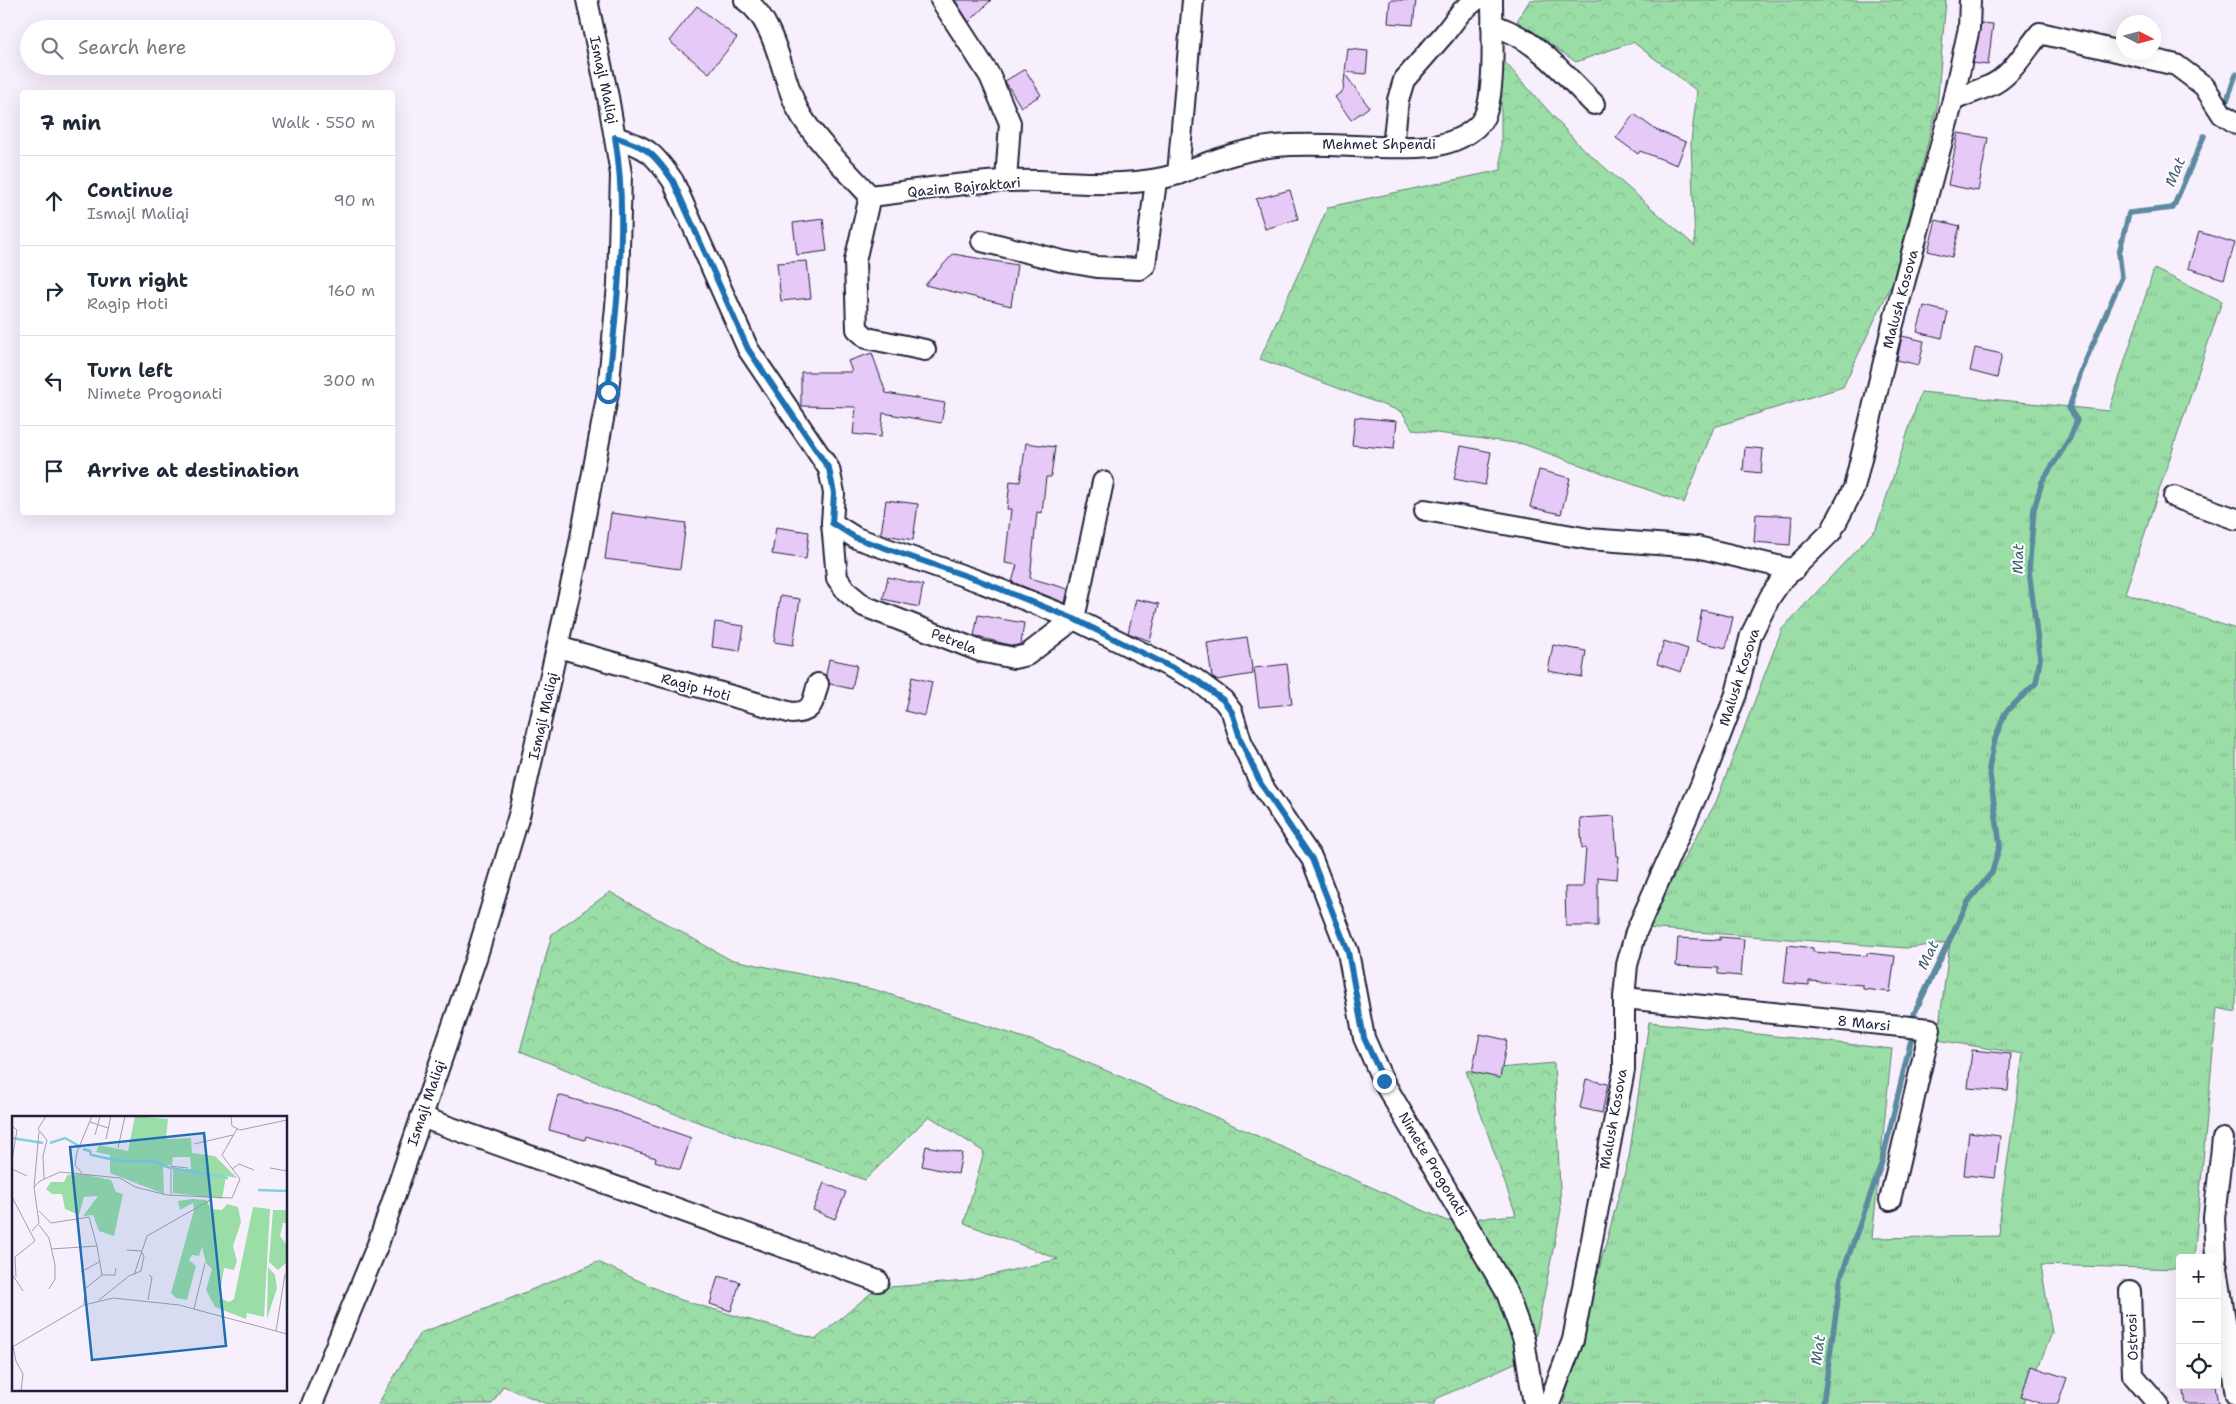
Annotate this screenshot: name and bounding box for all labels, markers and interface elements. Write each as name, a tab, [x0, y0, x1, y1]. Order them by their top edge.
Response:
north arrow	[2116, 15, 2161, 60]
search box	[20, 20, 395, 75]
icon: search	[38, 34, 66, 62]
street label: Ismajl Maliqi	[586, 34, 622, 126]
text: Search here	[78, 35, 187, 60]
text: 7 min	[40, 109, 101, 137]
text: Walk · 550 m	[272, 112, 375, 133]
street label: Mehmet Shpendi	[1322, 135, 1436, 153]
water label: Mat	[2160, 154, 2190, 190]
street label: Qazim Bajraktari	[906, 173, 1022, 201]
text: Continue	[87, 178, 173, 203]
icon: ahead	[40, 187, 68, 215]
text: 90 m	[334, 190, 375, 211]
text: Ismajl Maliqi	[87, 203, 189, 224]
street label: Malush Kosova	[1878, 247, 1922, 351]
text: Turn right	[87, 268, 188, 293]
icon: right	[40, 277, 68, 305]
text: 160 m	[328, 280, 375, 301]
text: Ragip Hoti	[87, 293, 168, 314]
text: Turn left	[87, 358, 173, 383]
icon: left	[40, 367, 68, 395]
text: 300 m	[323, 370, 375, 391]
route start	[597, 381, 620, 404]
text: Nimete Progonati	[87, 383, 223, 404]
icon: arrive	[40, 457, 68, 485]
text: Arrive at destination	[87, 458, 299, 483]
water label: Mat	[2008, 543, 2028, 574]
street label: Petrela	[928, 624, 980, 658]
street label: Malush Kosova	[1715, 626, 1763, 728]
street label: Ragip Hoti	[659, 669, 733, 705]
street label: Ismajl Maliqi	[524, 670, 562, 762]
water label: Mat	[1912, 937, 1944, 973]
street label: 8 Marsi	[1837, 1011, 1891, 1035]
street label: Ismajl Maliqi	[403, 1058, 449, 1148]
street label: Malush Kosova	[1595, 1067, 1631, 1171]
route end	[1373, 1070, 1396, 1093]
street label: Nimete Progonati	[1395, 1109, 1471, 1219]
inset map	[12, 1116, 288, 1392]
map controls	[2176, 1254, 2221, 1389]
button: +	[2176, 1254, 2221, 1299]
button: −	[2176, 1299, 2221, 1344]
street label: Ostrosi	[2122, 1313, 2142, 1361]
water label: Mat	[1806, 1333, 1830, 1366]
button: locate	[2176, 1344, 2221, 1389]

